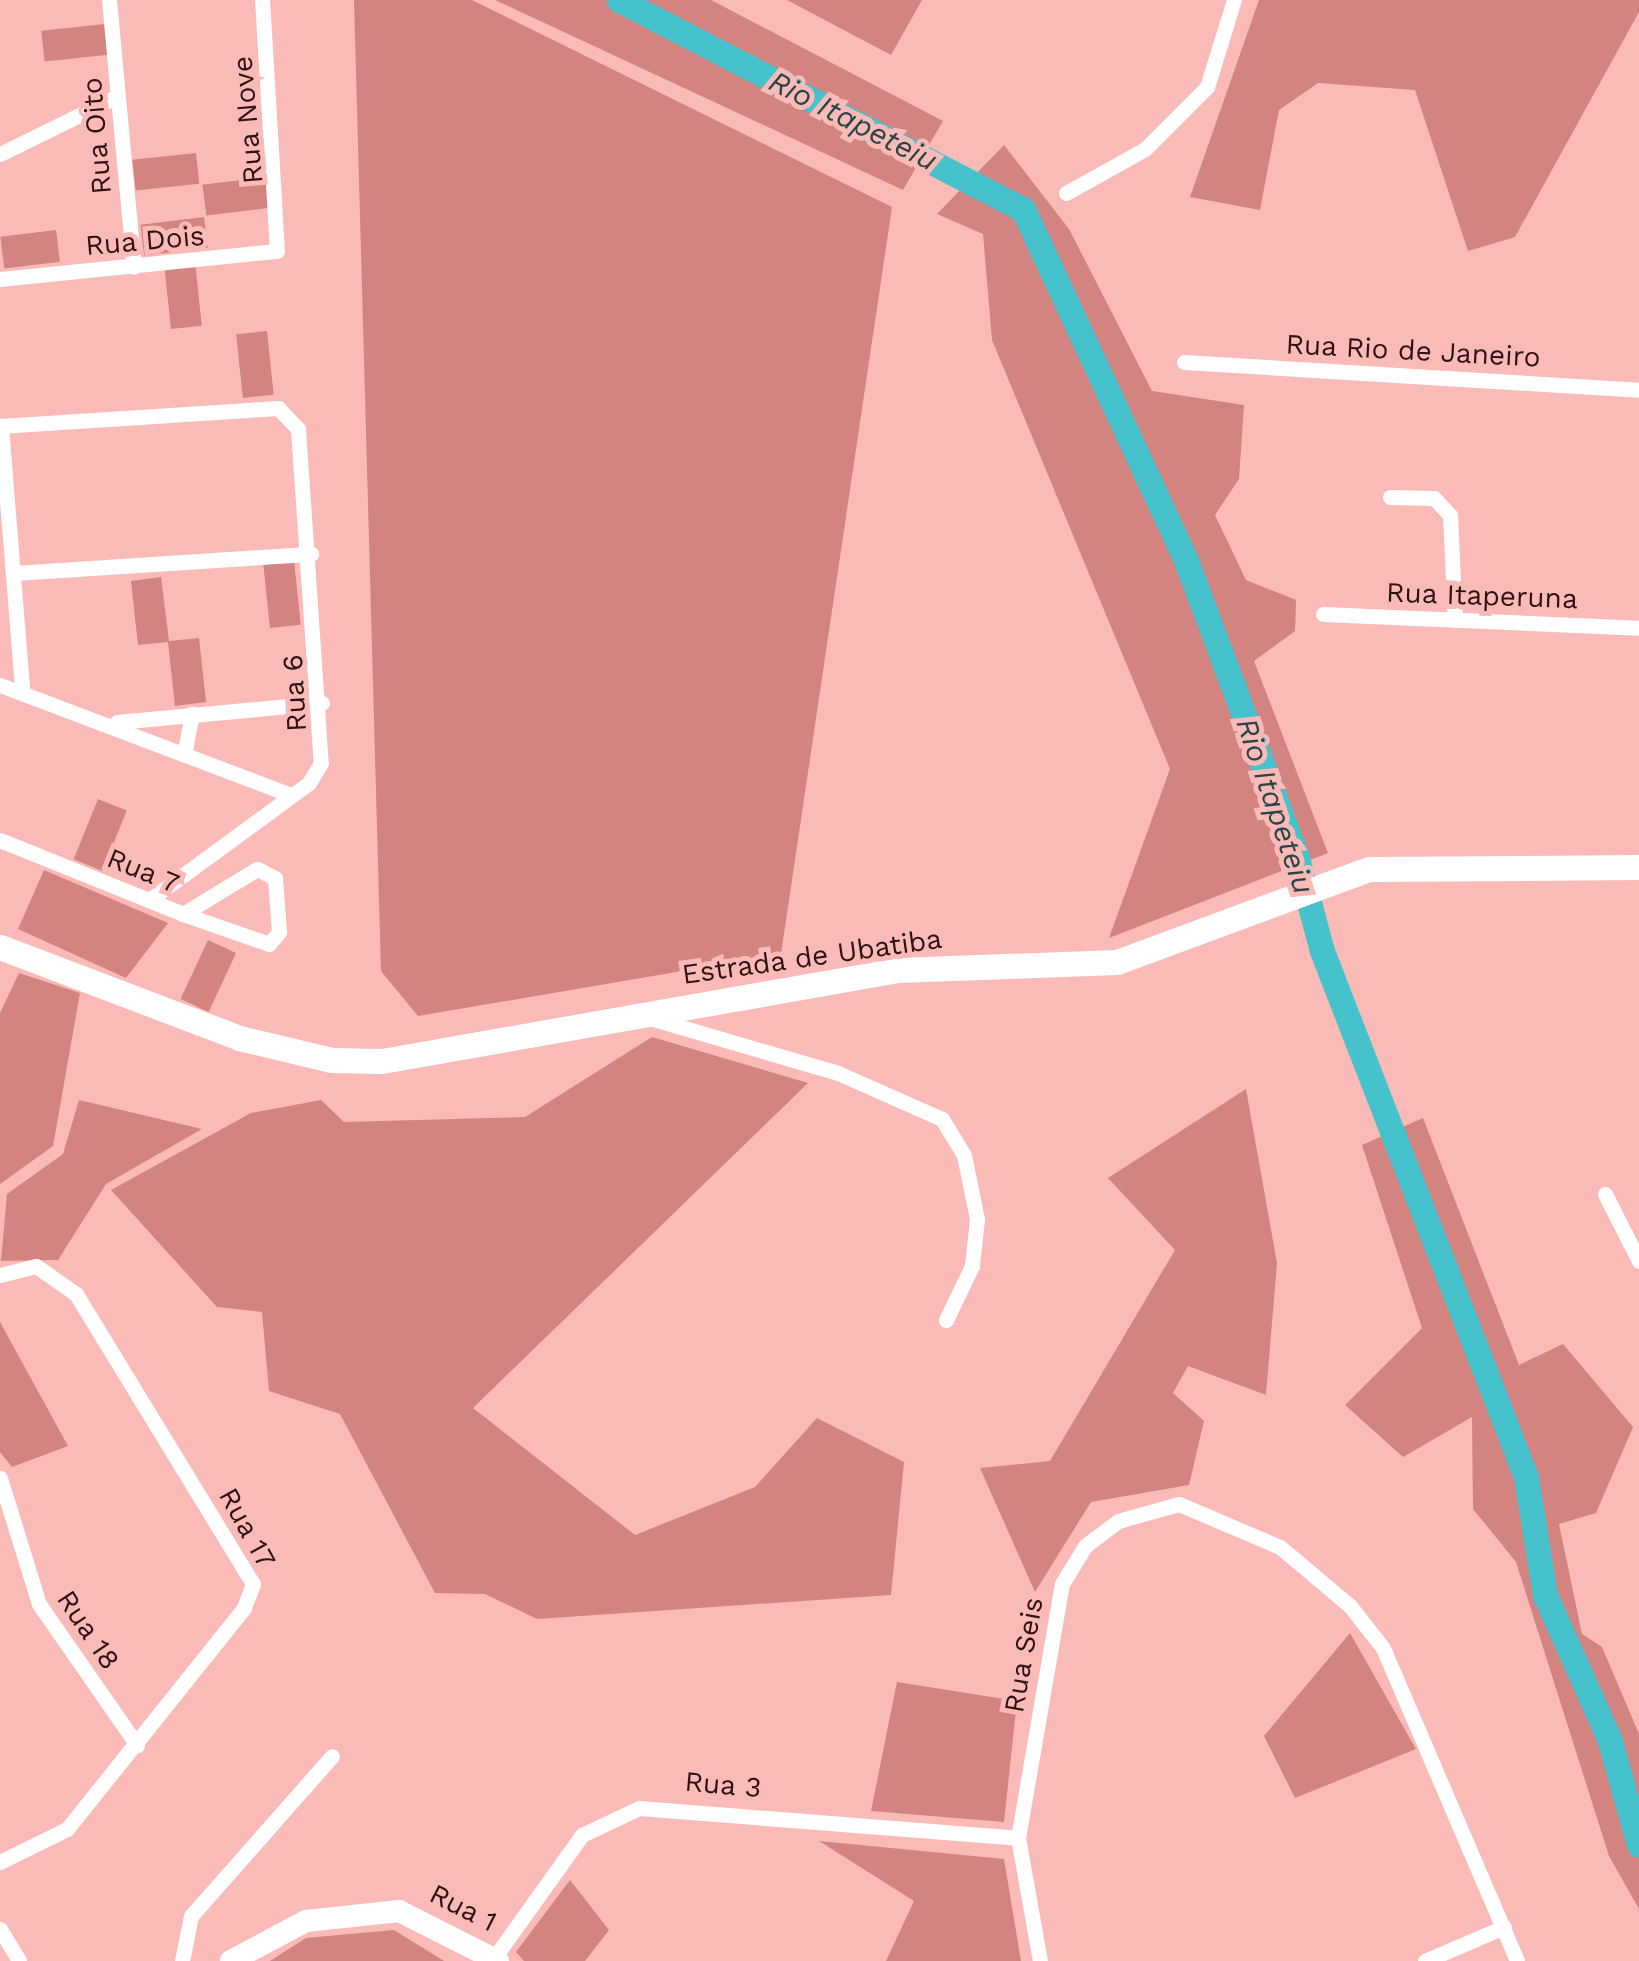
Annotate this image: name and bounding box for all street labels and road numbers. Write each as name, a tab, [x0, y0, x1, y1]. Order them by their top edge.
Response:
street label: Rua Nove	[226, 54, 270, 186]
street label: Rua Oito	[75, 76, 119, 196]
street label: Rua Dois	[84, 219, 206, 263]
street label: Rua Rio de Janeiro	[1284, 328, 1542, 374]
street label: Rua Itaperuna	[1385, 576, 1579, 616]
street label: Rua 6	[276, 653, 314, 733]
street label: Rua 7	[101, 841, 185, 901]
street label: Estrada de Ubatiba	[680, 922, 944, 992]
street label: Rua 17	[211, 1482, 283, 1574]
street label: Rua 18	[49, 1584, 127, 1676]
street label: Rua Seis	[997, 1594, 1051, 1716]
street label: Rua 3	[683, 1765, 763, 1805]
street label: Rua 1	[423, 1877, 503, 1939]

